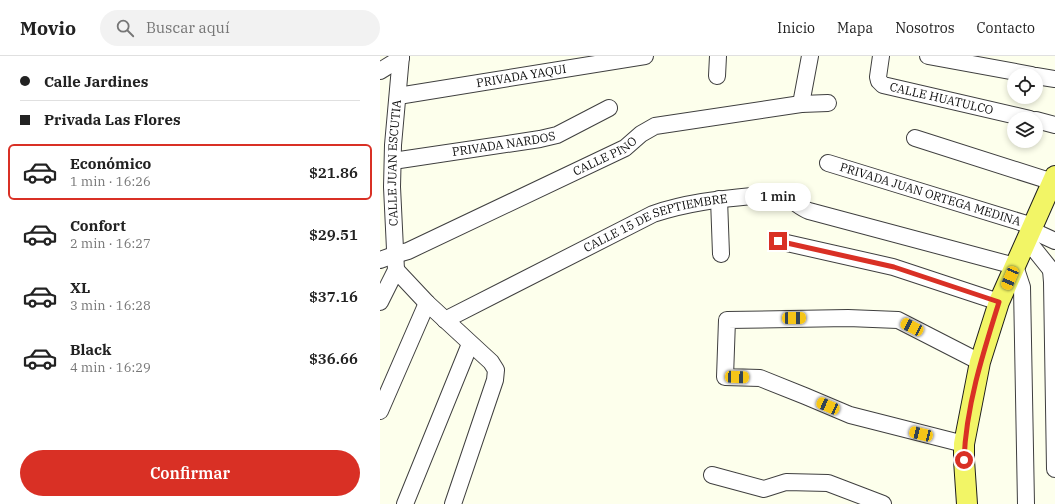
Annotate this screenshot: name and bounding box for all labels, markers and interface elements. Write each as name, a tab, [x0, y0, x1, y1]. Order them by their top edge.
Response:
search box	[100, 10, 380, 46]
text: Movio	[20, 16, 76, 40]
icon: search	[114, 17, 136, 39]
text: Buscar aquí	[146, 18, 230, 37]
text: Inicio	[777, 19, 815, 37]
text: Mapa	[837, 19, 873, 37]
text: Nosotros	[895, 19, 955, 37]
text: Contacto	[977, 19, 1035, 37]
street label: PRIVADA YAQUI	[475, 61, 567, 90]
map controls	[1007, 68, 1043, 148]
button: locate	[1007, 68, 1043, 104]
text: Calle Jardines	[44, 72, 148, 91]
street label: CALLE HUATULCO	[888, 79, 995, 117]
street label: CALLE JUAN ESCUTIA	[384, 98, 404, 227]
text: Privada Las Flores	[44, 110, 181, 129]
button: layers	[1007, 112, 1043, 148]
street label: PRIVADA NARDOS	[451, 128, 557, 159]
street label: CALLE PINO	[570, 133, 640, 179]
icon: car	[22, 154, 58, 190]
text: Económico	[70, 154, 151, 173]
street label: PRIVADA JUAN ORTEGA MEDINA	[838, 159, 1024, 229]
text: $21.86	[309, 163, 358, 182]
text: 1 min · 16:26	[70, 173, 151, 190]
callout: 1 min	[745, 183, 811, 211]
text: 1 min	[760, 188, 796, 205]
street label: CALLE 15 DE SEPTIEMBRE	[581, 191, 728, 255]
icon: car	[22, 216, 58, 252]
text: Confort	[70, 216, 126, 235]
text: $29.51	[309, 225, 358, 244]
route end	[769, 232, 787, 250]
text: 2 min · 16:27	[70, 235, 151, 252]
car	[1000, 265, 1020, 291]
icon: car	[22, 278, 58, 314]
text: XL	[70, 278, 90, 297]
text: $37.16	[309, 287, 358, 306]
text: 3 min · 16:28	[70, 297, 151, 314]
car	[782, 312, 806, 324]
car	[899, 316, 925, 338]
icon: car	[22, 340, 58, 376]
text: Black	[70, 340, 111, 359]
text: $36.66	[309, 349, 358, 368]
text: 4 min · 16:29	[70, 359, 151, 376]
car	[725, 371, 749, 383]
car	[815, 396, 841, 416]
car	[908, 425, 934, 443]
button: Confirmar	[20, 450, 360, 496]
route start	[955, 451, 973, 469]

